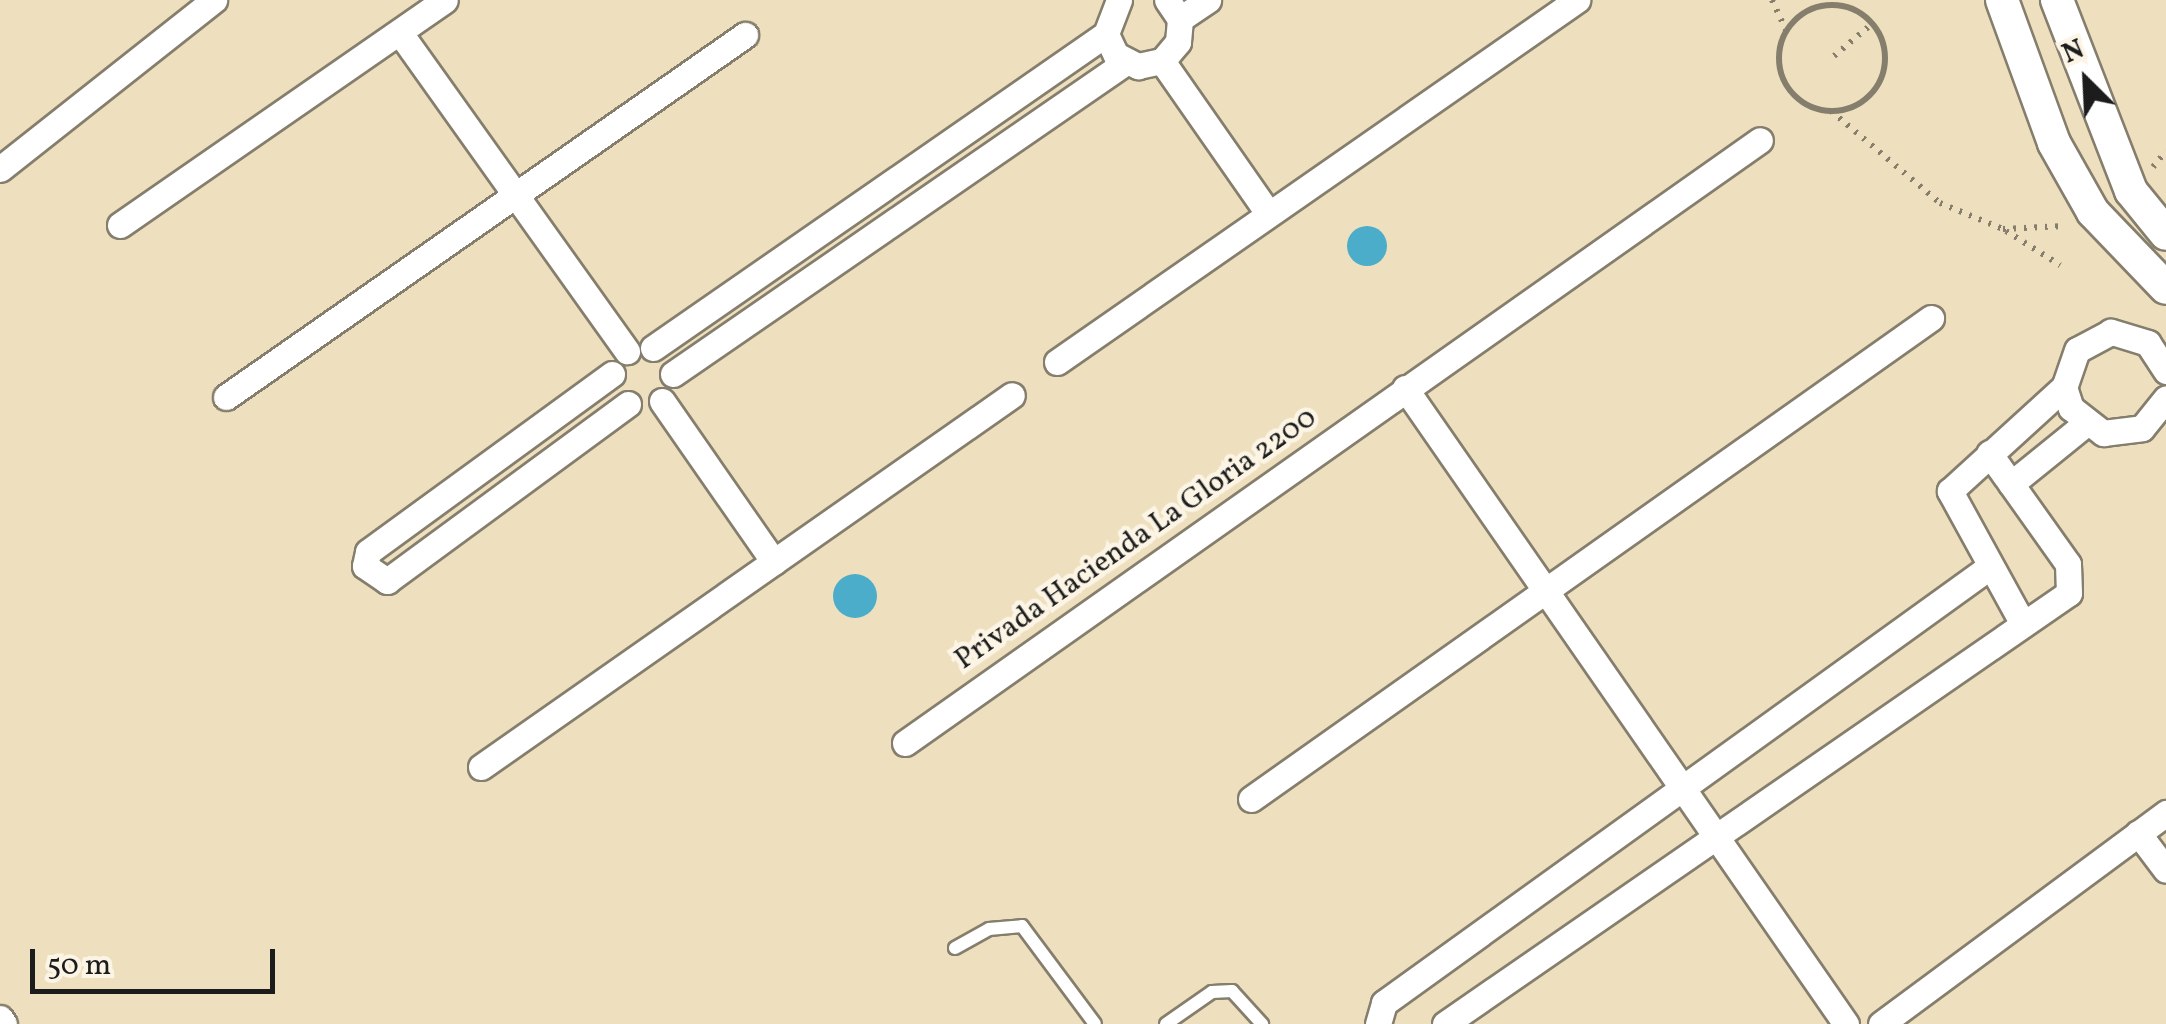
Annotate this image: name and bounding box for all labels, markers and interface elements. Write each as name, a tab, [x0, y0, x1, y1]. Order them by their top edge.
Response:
north arrow	[2036, 30, 2136, 130]
text: N	[2056, 30, 2091, 74]
street label: Privada Hacienda La Gloria 2200	[948, 400, 1324, 678]
scale bar	[35, 929, 280, 991]
text: 50 m	[47, 945, 111, 987]

